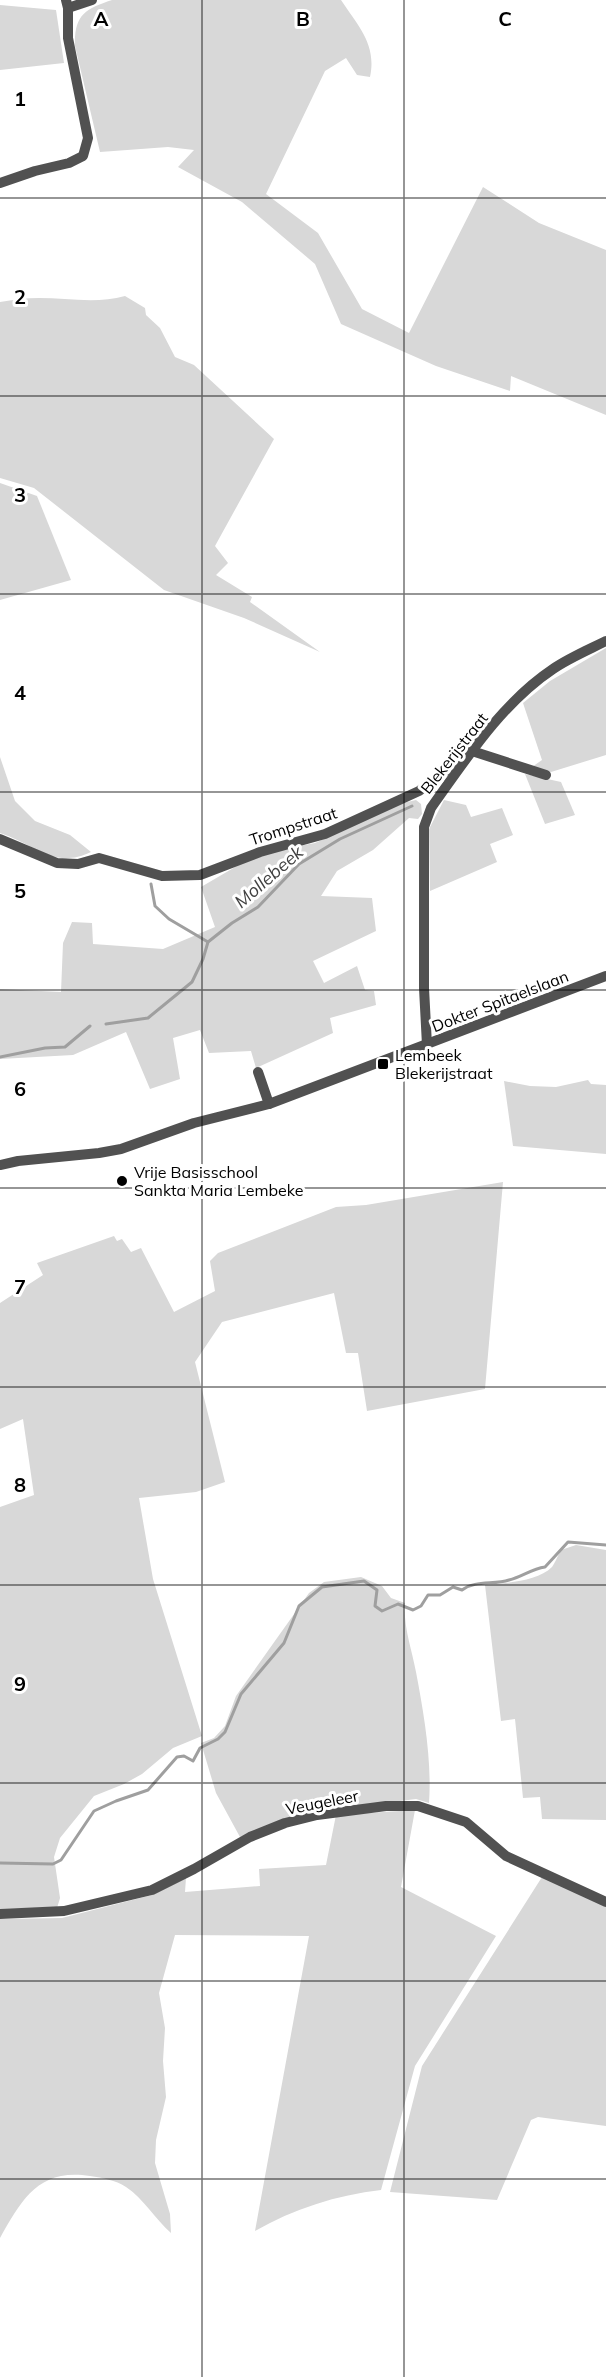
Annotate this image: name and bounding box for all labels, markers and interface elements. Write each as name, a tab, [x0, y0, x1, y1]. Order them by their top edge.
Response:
text: A	[94, 6, 109, 31]
text: B	[296, 6, 310, 31]
text: C	[498, 6, 512, 31]
text: 1	[14, 86, 26, 111]
text: 2	[14, 284, 26, 309]
text: 3	[14, 482, 26, 507]
text: 4	[14, 680, 26, 705]
street label: Blekerijstraat	[416, 708, 492, 798]
street label: Trompstraat	[247, 802, 340, 850]
water label: Mollebeek	[230, 840, 308, 913]
text: 5	[14, 878, 26, 903]
street label: Dokter Spitaelslaan	[429, 966, 571, 1036]
place label: Lembeek Blekerijstraat	[395, 1045, 493, 1083]
marker: Lembeek Blekerijstraat	[376, 1057, 390, 1071]
text: 6	[14, 1076, 26, 1101]
place label: Vrije Basisschool Sankta Maria Lembeke	[134, 1162, 304, 1200]
marker: Vrije Basisschool Sankta Maria Lembeke	[115, 1174, 129, 1188]
text: 7	[14, 1274, 26, 1299]
text: 8	[14, 1472, 26, 1497]
text: 9	[14, 1671, 26, 1696]
street label: Veugeleer	[284, 1785, 360, 1819]

